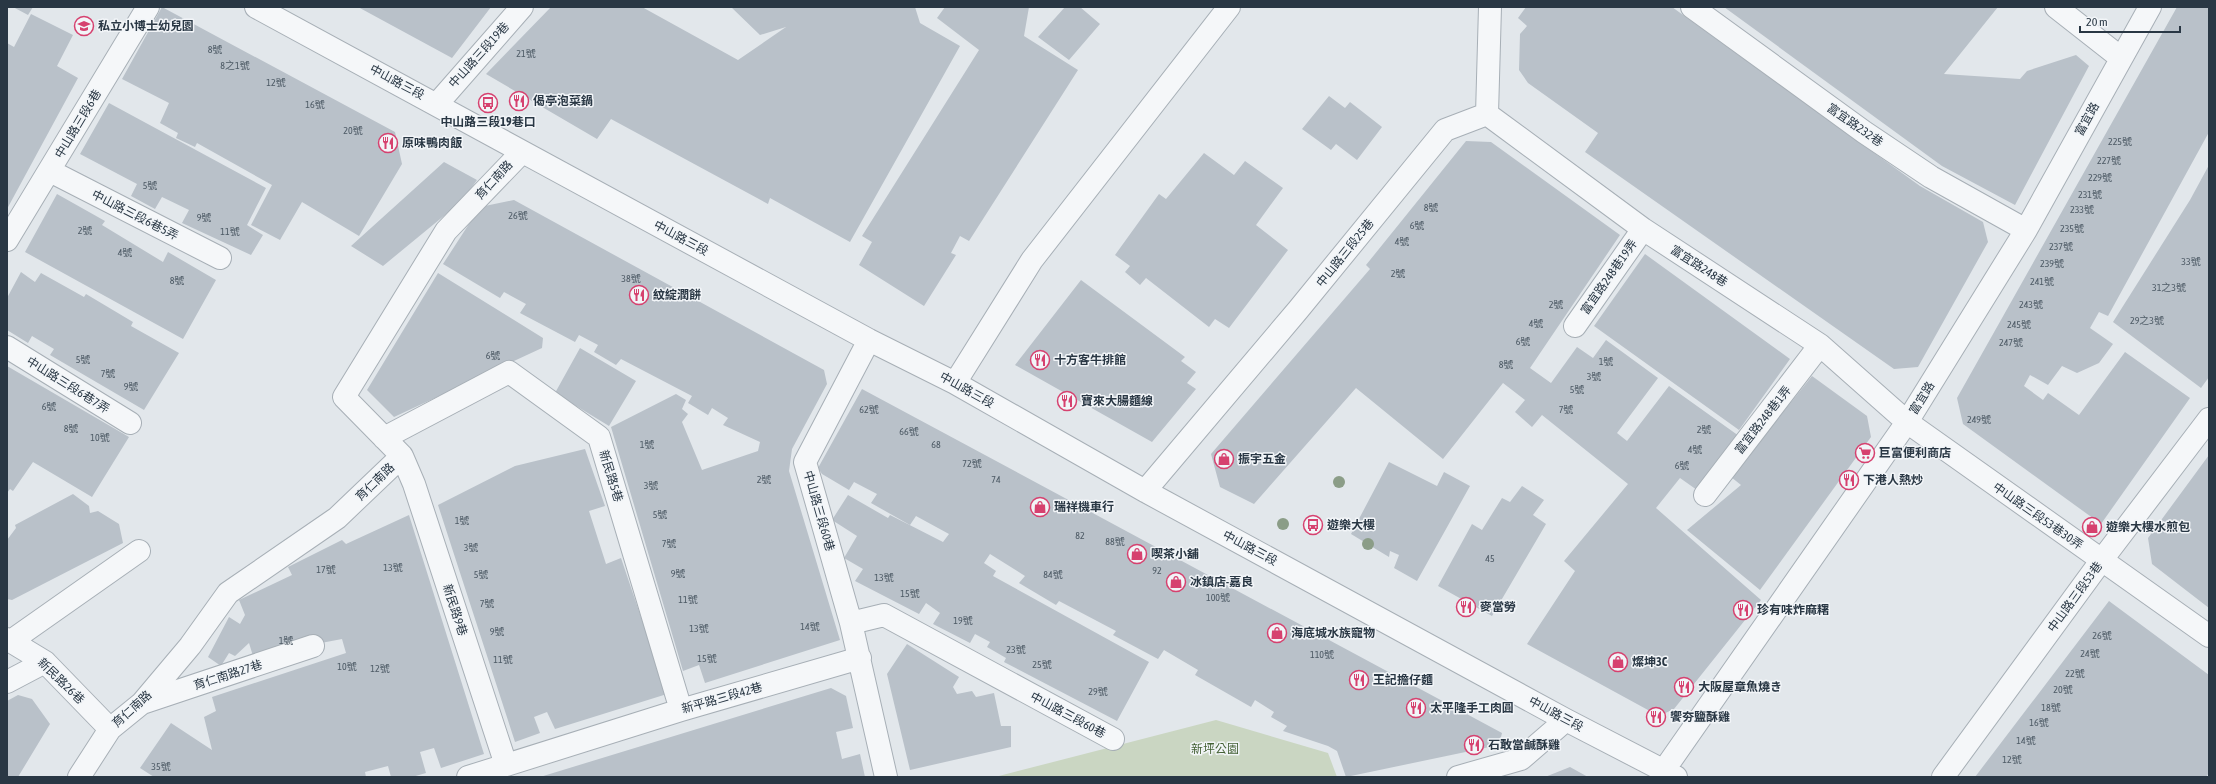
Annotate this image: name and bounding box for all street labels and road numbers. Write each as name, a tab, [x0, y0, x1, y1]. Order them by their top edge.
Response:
street label: 中山路三段19巷	[446, 19, 512, 91]
street label: 中山路三段	[367, 62, 427, 102]
street label: 中山路三段6巷	[52, 87, 104, 161]
street label: 富宜路	[2072, 100, 2102, 138]
street label: 富宜路232巷	[1824, 101, 1886, 149]
street label: 育仁南路	[473, 158, 515, 202]
street label: 中山路三段6巷5弄	[89, 187, 181, 243]
street label: 中山路三段25巷	[1313, 216, 1377, 290]
street label: 中山路三段	[651, 218, 711, 258]
street label: 富宜路248巷19弄	[1578, 237, 1640, 317]
street label: 富宜路248巷	[1668, 242, 1730, 290]
street label: 中山路三段6巷7弄	[24, 354, 112, 416]
street label: 中山路三段	[937, 369, 997, 411]
street label: 富宜路	[1907, 379, 1937, 417]
street label: 富宜路248巷1弄	[1732, 383, 1794, 457]
street label: 新民路5巷	[596, 448, 626, 504]
street label: 育仁南路	[353, 460, 397, 504]
street label: 中山路三段60巷	[801, 469, 837, 553]
street label: 中山路三段53巷30弄	[1990, 480, 2086, 552]
street label: 中山路三段	[1220, 528, 1280, 568]
street label: 中山路三段53巷	[2045, 559, 2105, 635]
street label: 新民路9巷	[440, 582, 470, 638]
street label: 新民路26巷	[35, 655, 87, 707]
street label: 育仁南路27巷	[192, 657, 264, 693]
street label: 新平路三段42巷	[680, 680, 764, 716]
street label: 育仁南路	[109, 688, 155, 730]
street label: 中山路三段60巷	[1028, 689, 1108, 741]
street label: 中山路三段	[1526, 694, 1586, 734]

